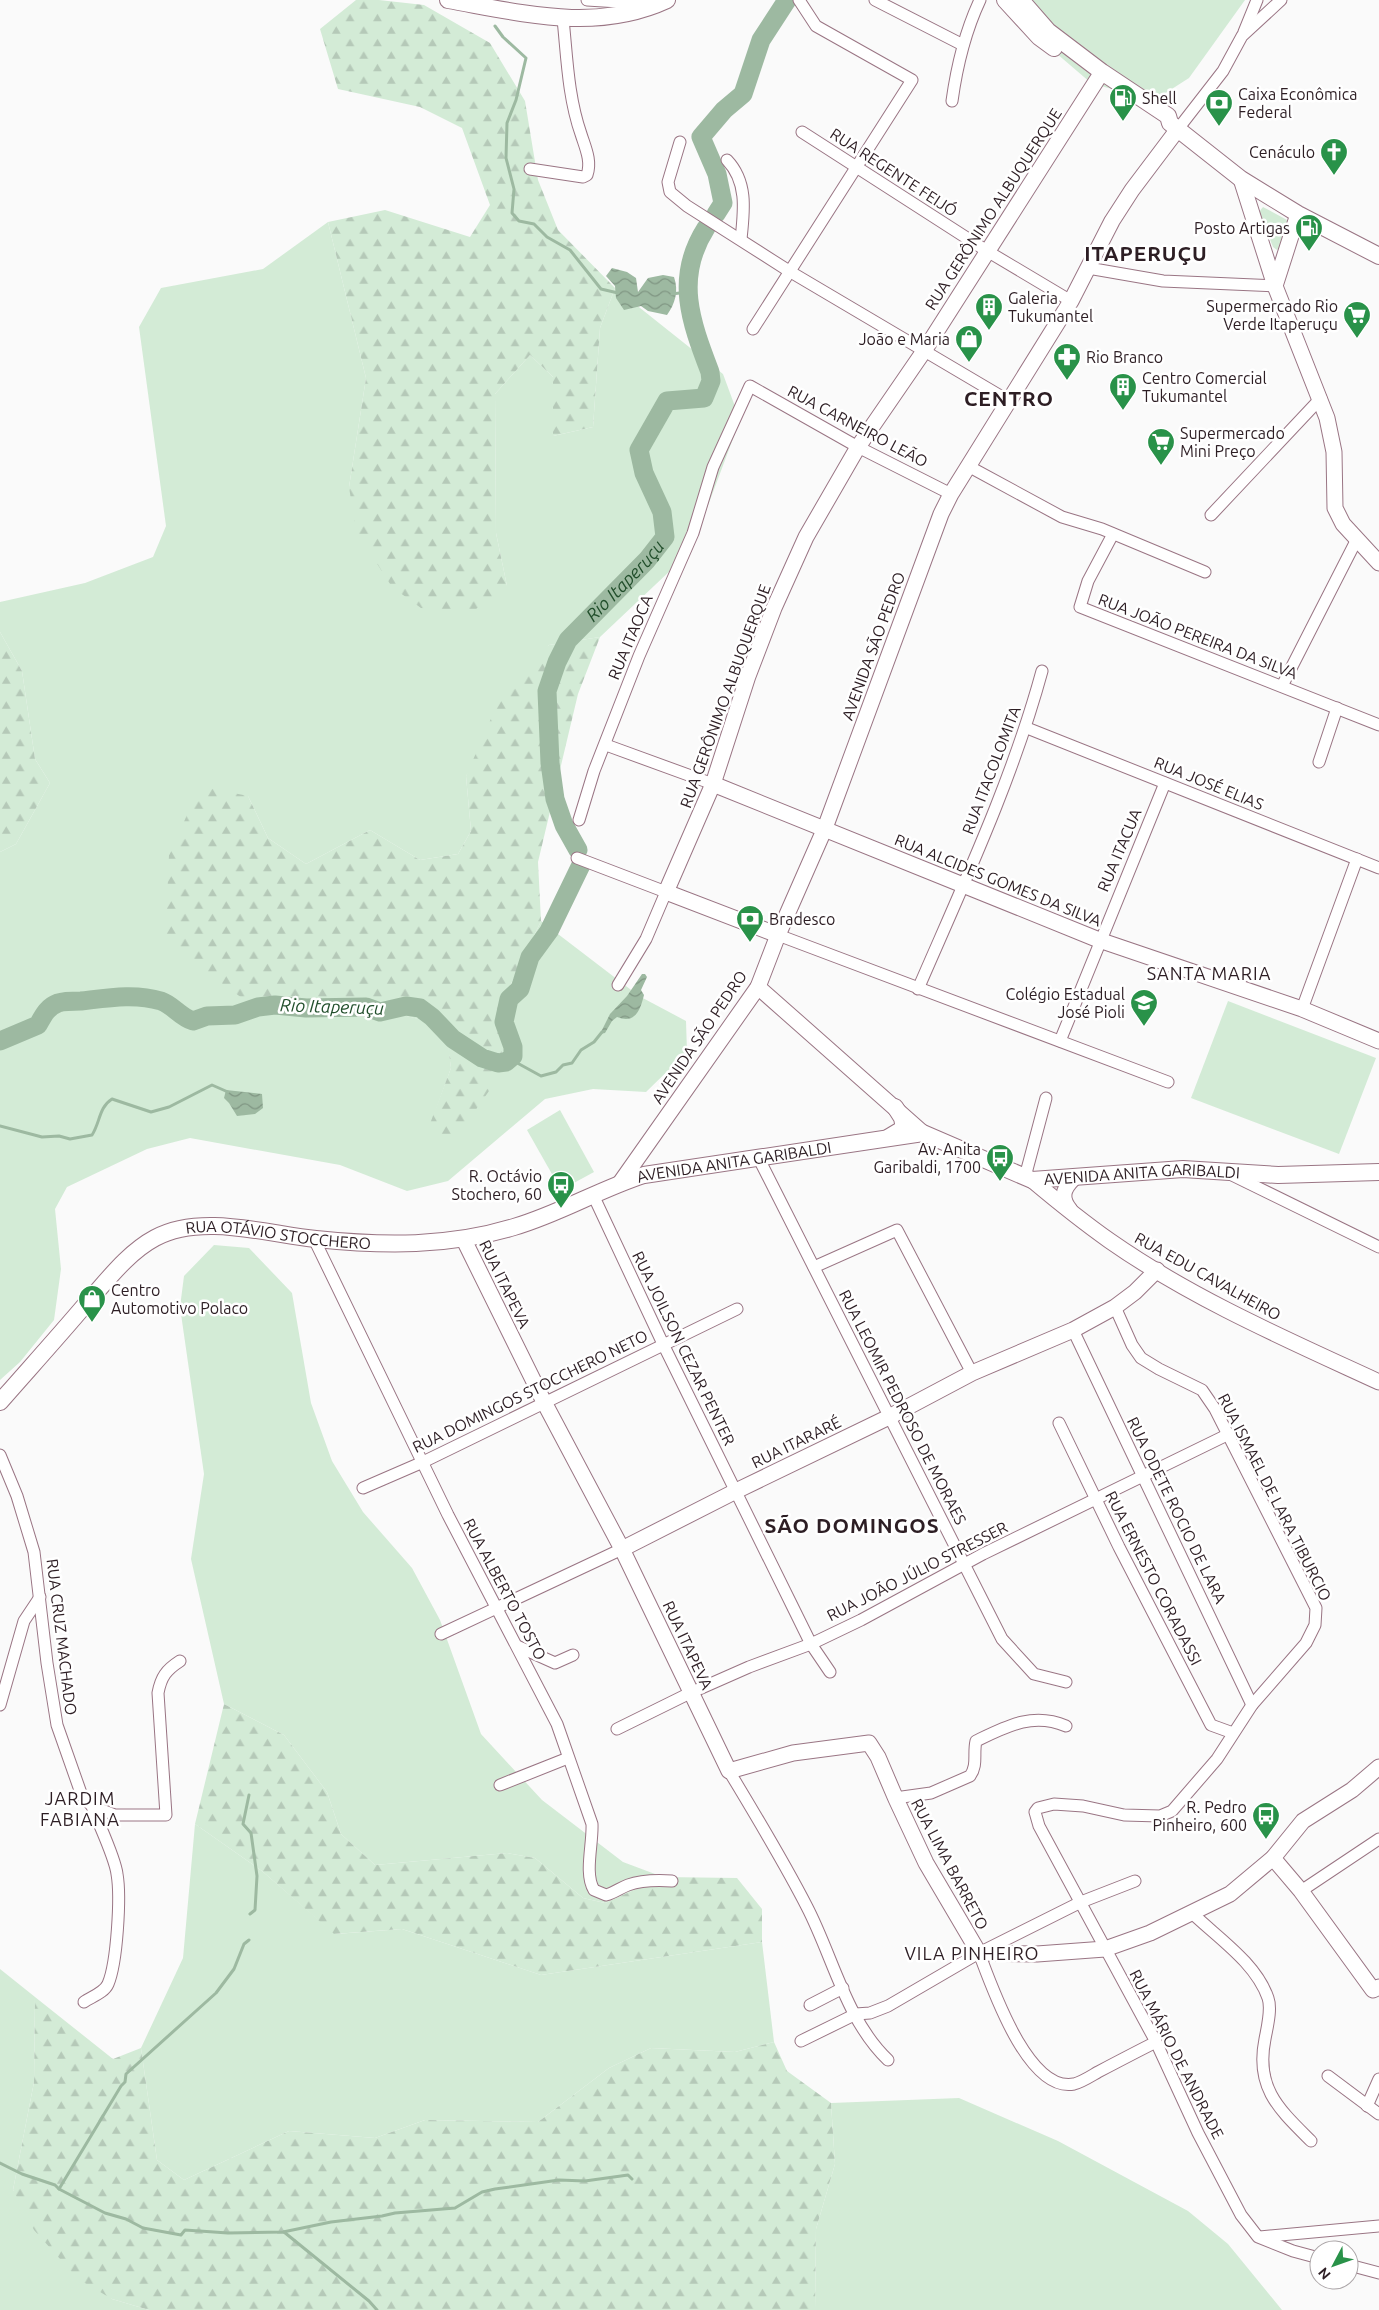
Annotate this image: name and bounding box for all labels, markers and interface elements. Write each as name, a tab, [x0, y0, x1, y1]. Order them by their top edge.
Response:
fuel station icon: Shell	[1108, 83, 1138, 122]
place label: Caixa Econômica Federal	[1238, 85, 1357, 121]
bank icon: Caixa Econômica Federal	[1204, 88, 1234, 127]
place label: Shell	[1142, 89, 1177, 107]
street label: RUA GERÔNIMO ALBUQUERQUE	[920, 104, 1065, 313]
street label: RUA REGENTE FEIJÓ	[827, 123, 961, 220]
church icon: Cenáculo	[1319, 137, 1349, 176]
place label: Cenáculo	[1249, 143, 1315, 161]
fuel station icon: Posto Artigas	[1294, 213, 1324, 252]
place label: Posto Artigas	[1194, 219, 1290, 237]
district label: ITAPERUÇU	[1084, 241, 1208, 265]
place label: Galeria Tukumantel	[1008, 289, 1093, 325]
building icon: Galeria Tukumantel	[974, 292, 1004, 331]
place label: Supermercado Rio Verde Itaperuçu	[1206, 297, 1338, 333]
supermarket icon: Supermercado Rio Verde Itaperuçu	[1342, 300, 1372, 339]
shop icon: João e Maria	[954, 324, 984, 363]
place label: João e Maria	[859, 330, 950, 348]
pharmacy icon: Rio Branco	[1052, 342, 1082, 381]
place label: Rio Branco	[1086, 348, 1163, 366]
place label: Centro Comercial Tukumantel	[1142, 369, 1267, 405]
building icon: Centro Comercial Tukumantel	[1108, 372, 1138, 411]
street label: RUA CARNEIRO LEÃO	[785, 381, 932, 471]
district label: CENTRO	[964, 386, 1054, 410]
place label: Supermercado Mini Preço	[1180, 424, 1285, 460]
supermarket icon: Supermercado Mini Preço	[1146, 427, 1176, 466]
water label: Rio Itaperuçu	[581, 536, 668, 625]
street label: AVENIDA SÃO PEDRO	[837, 569, 908, 723]
street label: RUA GERÔNIMO ALBUQUERQUE	[675, 581, 774, 810]
street label: RUA JOÃO PEREIRA DA SILVA	[1096, 589, 1301, 683]
street label: RUA ITAOCA	[604, 591, 656, 682]
street label: RUA ITACOLOMITA	[958, 703, 1024, 837]
street label: RUA JOSÉ ELIAS	[1152, 751, 1267, 813]
street label: RUA ITACUA	[1093, 805, 1145, 894]
street label: RUA ALCIDES GOMES DA SILVA	[892, 830, 1105, 930]
bank icon: Bradesco	[735, 904, 765, 943]
place label: Bradesco	[769, 910, 835, 928]
district label: SANTA MARIA	[1147, 963, 1271, 983]
street label: AVENIDA SÃO PEDRO	[647, 967, 750, 1107]
place label: Colégio Estadual José Pioli	[1005, 985, 1125, 1021]
school or university icon: Colégio Estadual José Pioli	[1129, 988, 1159, 1027]
water label: Rio Itaperuçu	[280, 994, 385, 1018]
street label: AVENIDA ANITA GARIBALDI	[634, 1138, 833, 1186]
place label: Av. Anita Garibaldi, 1700	[873, 1140, 981, 1176]
bus stop icon: Av. Anita Garibaldi, 1700	[985, 1143, 1015, 1182]
street label: AVENIDA ANITA GARIBALDI	[1043, 1160, 1241, 1188]
place label: R. Octávio Stochero, 60	[452, 1167, 542, 1203]
bus stop icon: R. Octávio Stochero, 60	[546, 1170, 576, 1209]
street label: RUA OTÁVIO STOCCHERO	[184, 1217, 371, 1252]
street label: RUA EDU CAVALHEIRO	[1132, 1228, 1284, 1324]
street label: RUA ITAPEVA	[476, 1237, 534, 1332]
street label: RUA JOILSON CEZAR PENTER	[629, 1248, 739, 1448]
place label: Centro Automotivo Polaco	[111, 1281, 248, 1317]
shop icon: Centro Automotivo Polaco	[77, 1284, 107, 1323]
street label: RUA LEOMIR PEDROSO DE MORAES	[836, 1287, 970, 1527]
street label: RUA DOMINGOS STOCCHERO NETO	[409, 1326, 651, 1456]
street label: RUA ISMAEL DE LARA TIBURCIO	[1215, 1390, 1335, 1604]
street label: RUA ITARARÉ	[747, 1411, 844, 1471]
street label: RUA ODETE ROCIO DE LARA	[1124, 1414, 1230, 1607]
street label: RUA ERNESTO CORADASSI	[1102, 1488, 1206, 1668]
district label: SÃO DOMINGOS	[764, 1513, 940, 1537]
street label: RUA ALBERTO TOSTO	[460, 1515, 550, 1663]
street label: RUA JOÃO JÚLIO STRESSER	[823, 1516, 1010, 1625]
street label: RUA CRUZ MACHADO	[43, 1558, 81, 1716]
street label: RUA ITAPEVA	[660, 1598, 717, 1693]
district label: JARDIM FABIANA	[40, 1788, 120, 1829]
street label: RUA LIMA BARRETO	[908, 1795, 992, 1933]
place label: R. Pedro Pinheiro, 600	[1153, 1798, 1247, 1834]
bus stop icon: R. Pedro Pinheiro, 600	[1251, 1801, 1281, 1840]
district label: VILA PINHEIRO	[904, 1943, 1040, 1963]
street label: RUA MÁRIO DE ANDRADE	[1126, 1965, 1229, 2142]
north arrow	[1309, 2240, 1359, 2290]
text: N	[1315, 2264, 1334, 2283]

